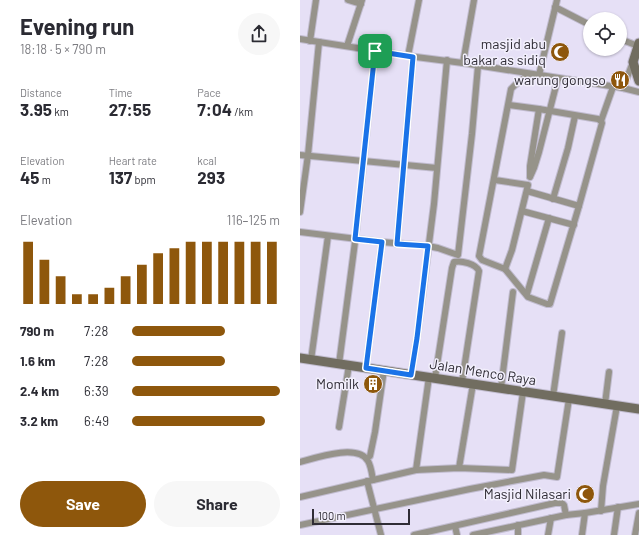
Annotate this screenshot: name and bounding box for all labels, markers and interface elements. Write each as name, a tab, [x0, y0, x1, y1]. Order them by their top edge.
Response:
map controls	[583, 12, 627, 56]
button: locate	[583, 12, 627, 56]
text: Evening run	[20, 13, 134, 39]
button: share	[238, 13, 280, 55]
pin	[358, 34, 392, 68]
place label: masjid abu bakar as sidiq	[463, 35, 546, 68]
icon: arrive	[364, 40, 386, 62]
text: 18:18 · 5 × 790 m	[20, 41, 106, 57]
mosque icon: masjid abu bakar as sidiq	[549, 41, 571, 63]
restaurant icon: warung gongso	[609, 69, 631, 91]
place label: warung gongso	[514, 71, 606, 88]
text: Distance	[20, 86, 62, 99]
text: Time	[109, 86, 132, 99]
text: Pace	[197, 86, 221, 99]
text: 3.95	[20, 99, 52, 119]
text: 27:55	[109, 99, 151, 119]
text: 7:04	[197, 99, 232, 119]
text: km	[52, 105, 69, 118]
text: /km	[232, 105, 253, 118]
text: Elevation	[20, 154, 64, 167]
text: Heart rate	[109, 154, 157, 167]
text: kcal	[197, 154, 217, 167]
text: 45	[20, 167, 39, 187]
text: 137	[109, 167, 132, 187]
text: 293	[197, 167, 225, 187]
text: m	[39, 173, 51, 186]
text: bpm	[132, 173, 156, 186]
text: Elevation	[20, 212, 72, 228]
text: 116–125 m	[227, 212, 280, 228]
text: 790 m	[20, 323, 54, 339]
text: 7:28	[84, 323, 108, 339]
text: 1.6 km	[20, 353, 55, 369]
text: 7:28	[84, 353, 108, 369]
street label: Jalan Menco Raya	[429, 355, 538, 388]
building icon: Momilk	[362, 373, 384, 395]
place label: Momilk	[316, 375, 359, 392]
text: 2.4 km	[20, 383, 59, 399]
text: 6:39	[84, 383, 109, 399]
text: 3.2 km	[20, 413, 58, 429]
text: 6:49	[84, 413, 109, 429]
button: Save	[20, 481, 146, 527]
button: Share	[154, 481, 280, 527]
mosque icon: Masjid Nilasari	[574, 483, 596, 505]
place label: Masjid Nilasari	[484, 485, 571, 502]
scale bar	[312, 507, 410, 526]
text: 100 m	[318, 509, 346, 522]

